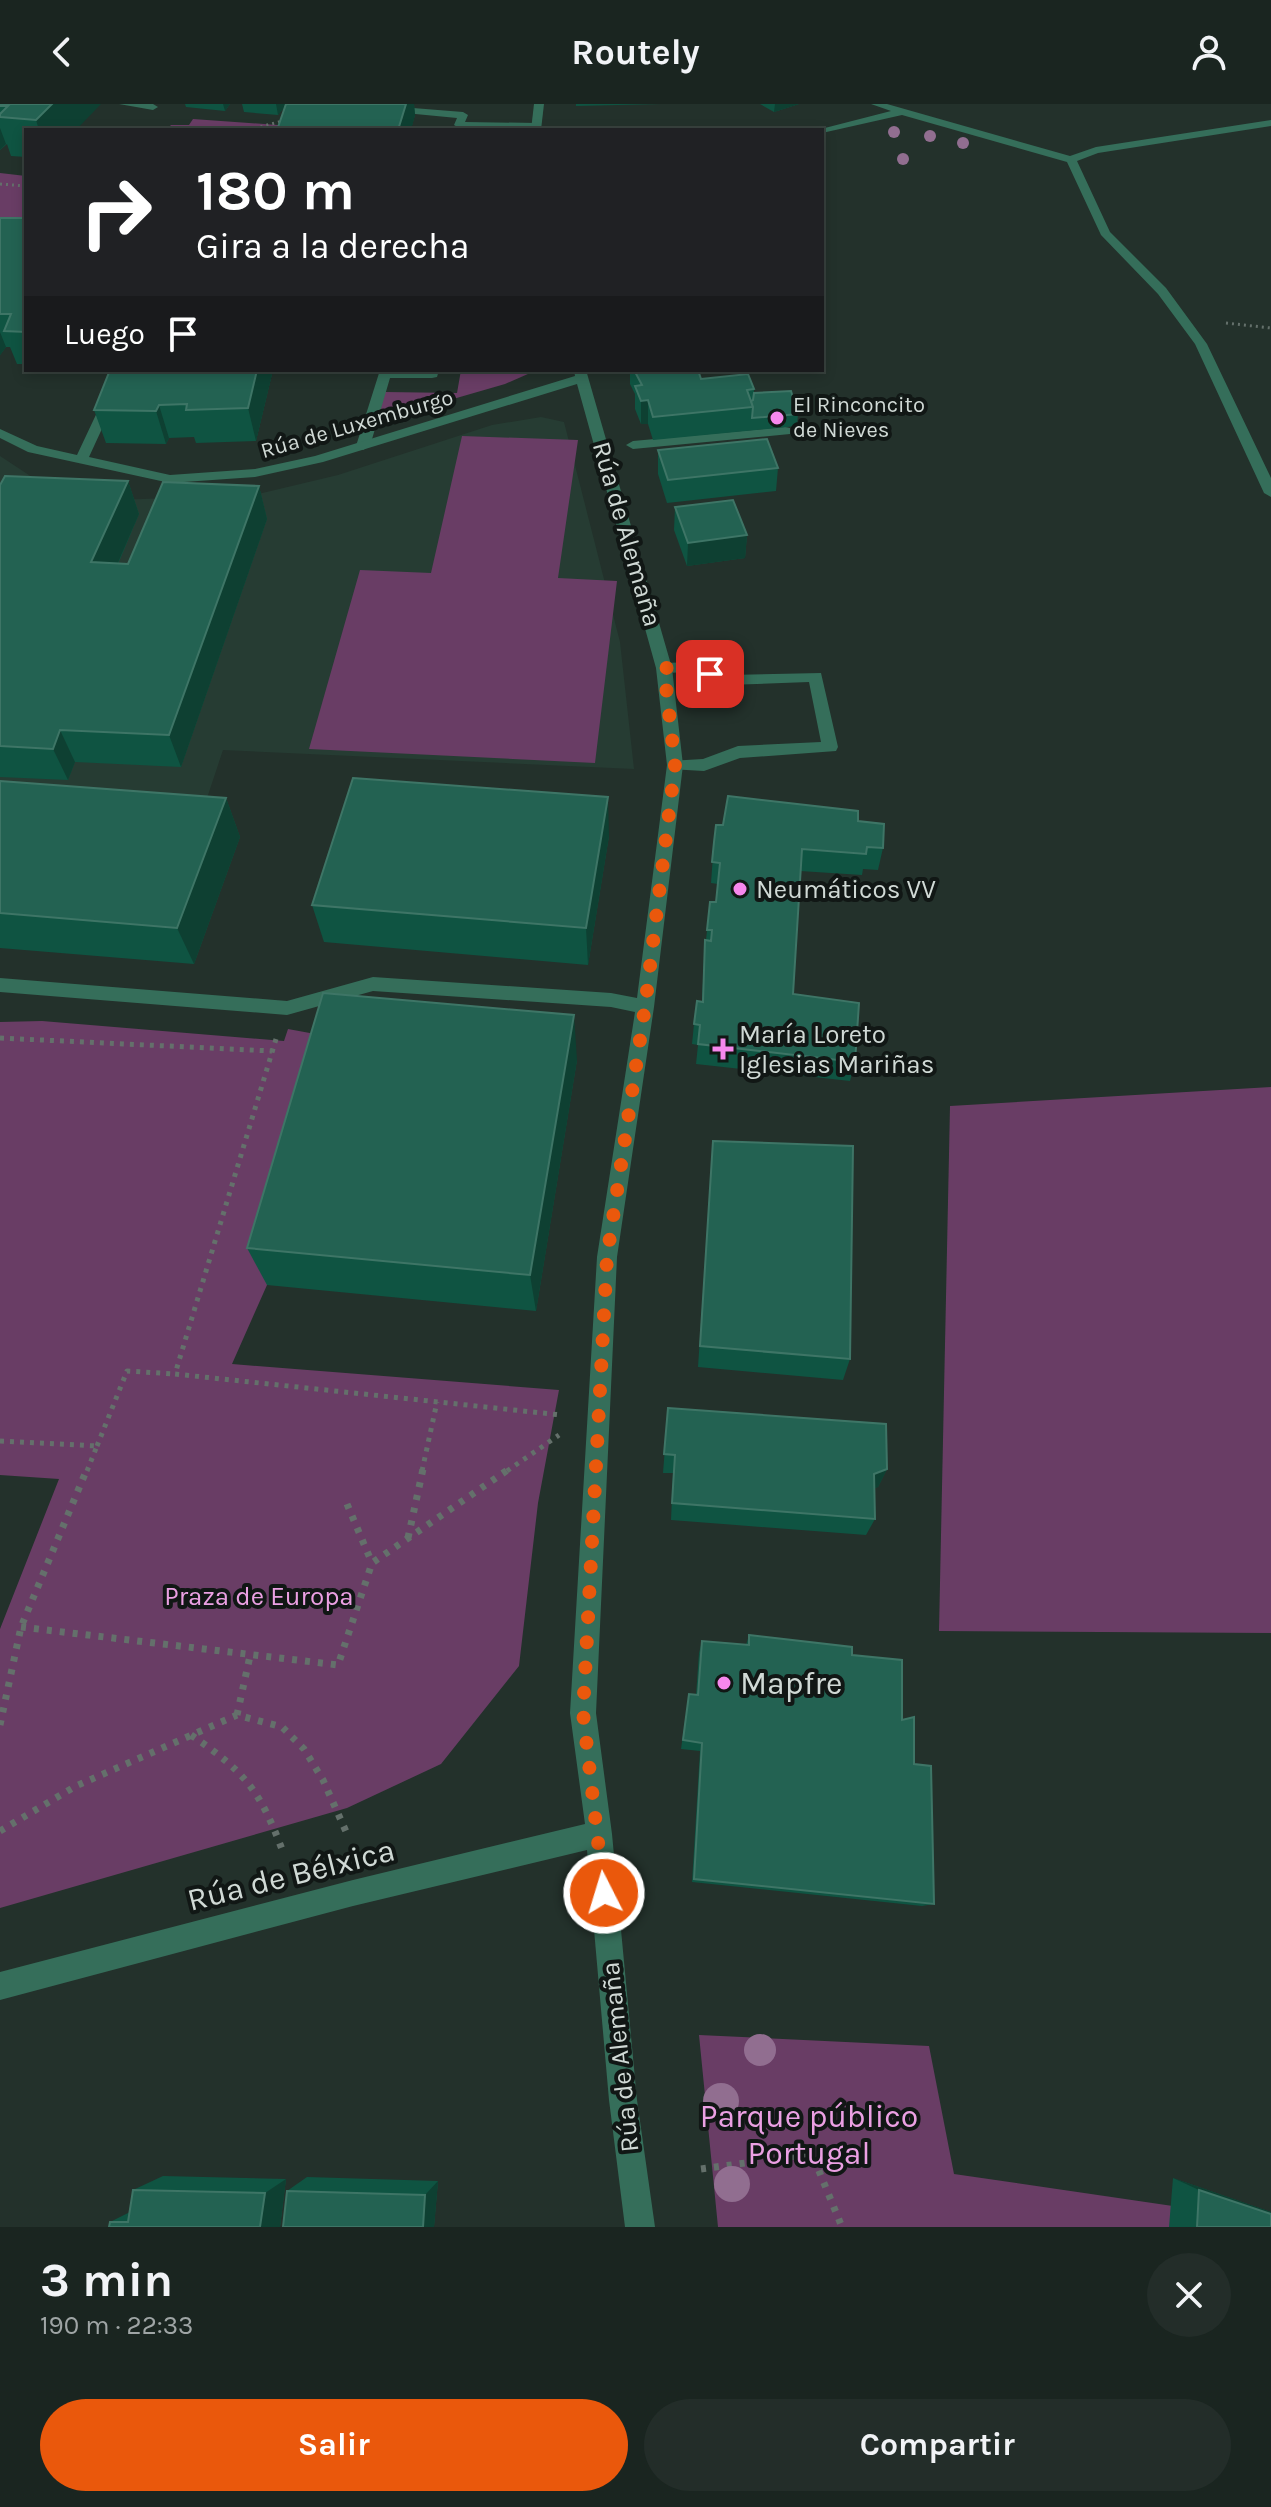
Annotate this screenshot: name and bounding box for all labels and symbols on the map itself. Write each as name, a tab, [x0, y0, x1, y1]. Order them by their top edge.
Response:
street label: Rúa de Luxemburgo	[258, 384, 456, 464]
place label: El Rinconcito de Nieves	[793, 392, 925, 443]
marker: El Rinconcito de Nieves	[768, 409, 786, 427]
street label: Rúa de Alemaña	[586, 438, 668, 630]
pin	[676, 640, 744, 708]
place label: Neumáticos VV	[756, 874, 936, 905]
marker: Neumáticos VV	[731, 880, 749, 898]
place label: María Loreto Iglesias Mariñas	[739, 1019, 934, 1080]
marker: María Loreto Iglesias Mariñas	[714, 1040, 732, 1058]
park label: Praza de Europa	[164, 1581, 354, 1612]
place label: Mapfre	[740, 1665, 842, 1702]
marker: Mapfre	[715, 1674, 733, 1692]
street label: Rúa de Bélxica	[183, 1831, 399, 1919]
position arrow	[562, 1851, 646, 1935]
street label: Rúa de Alemaña	[595, 1960, 645, 2154]
park label: Parque público Portugal	[700, 2098, 918, 2172]

